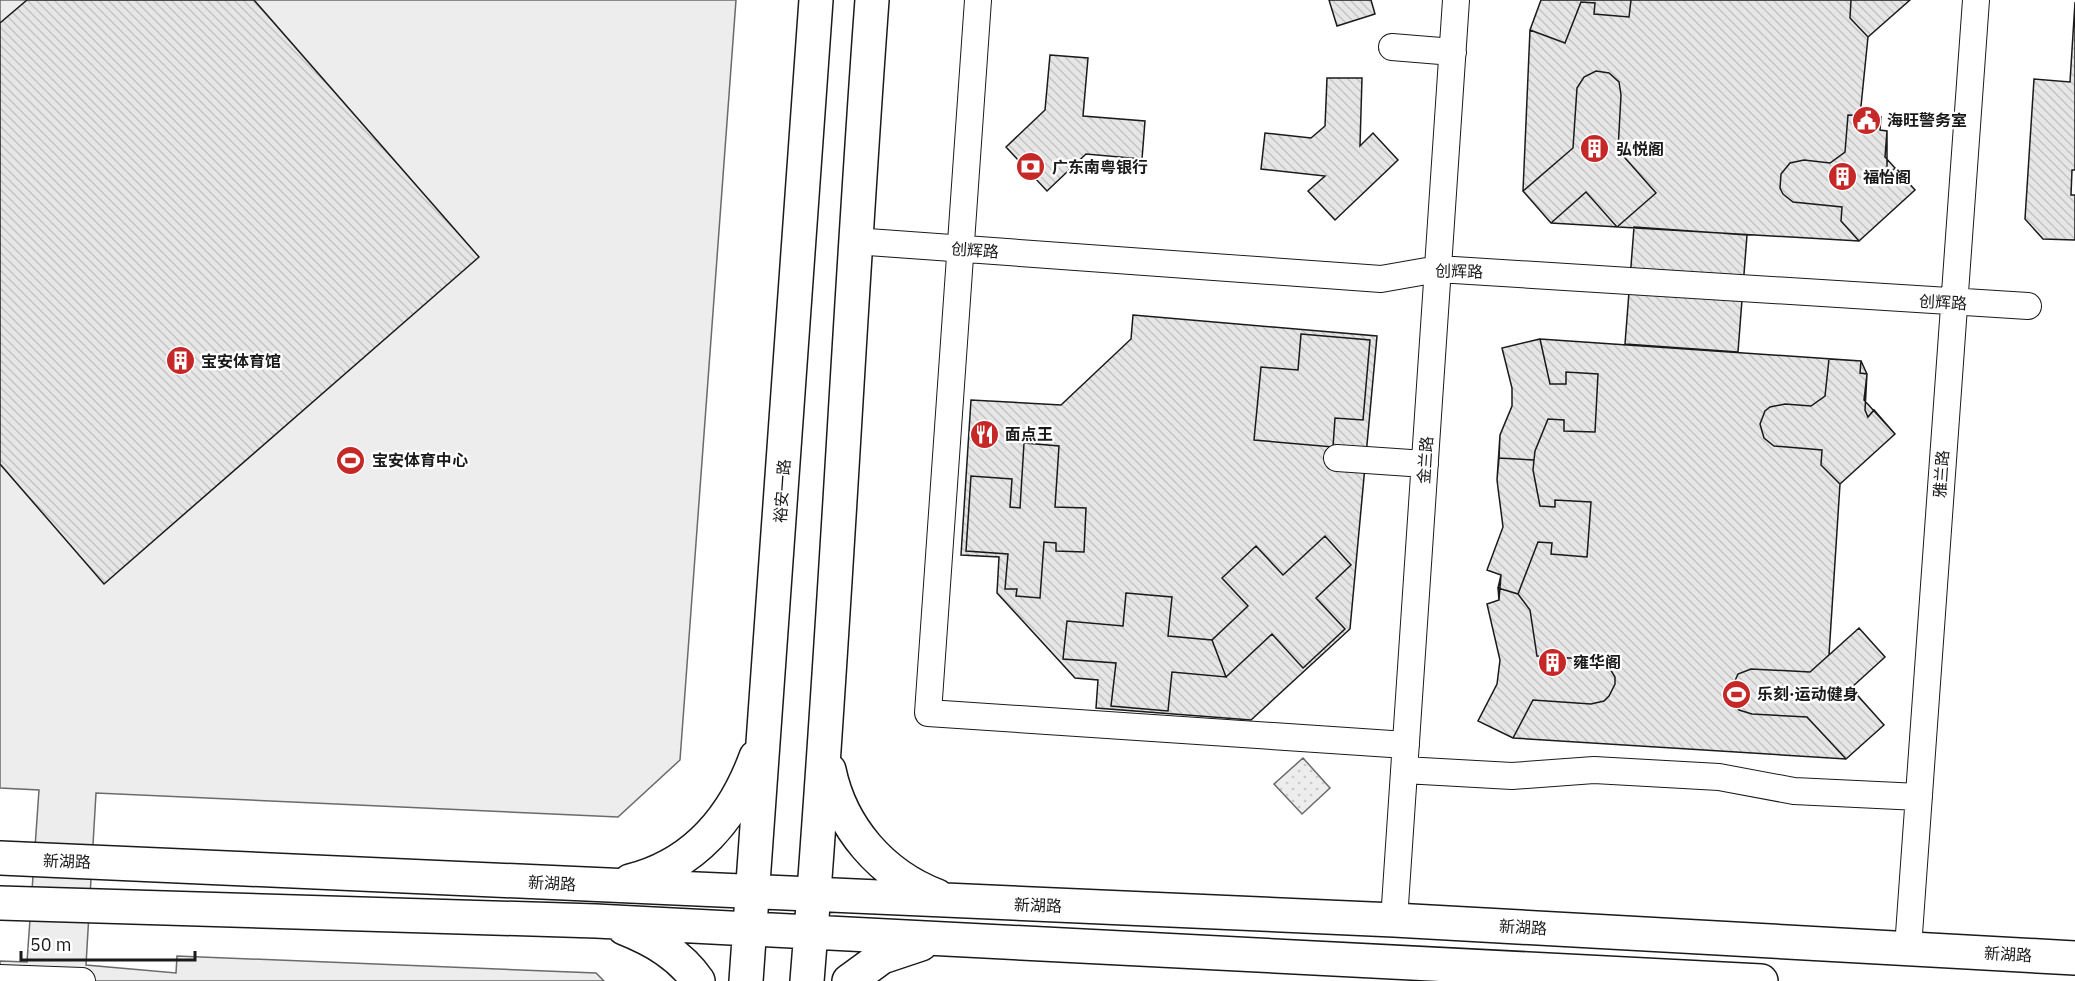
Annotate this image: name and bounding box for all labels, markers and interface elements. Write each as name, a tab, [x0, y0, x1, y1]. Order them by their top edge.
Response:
public building icon: 海旺警务室	[1850, 104, 1882, 136]
place label: 海旺警务室	[1887, 110, 1967, 130]
building icon: 弘悦阁	[1579, 133, 1611, 165]
place label: 弘悦阁	[1616, 139, 1664, 159]
bank icon: 广东南粤银行	[1015, 151, 1047, 183]
place label: 广东南粤银行	[1052, 157, 1148, 177]
building icon: 福怡阁	[1826, 161, 1858, 193]
place label: 福怡阁	[1863, 167, 1911, 187]
street label: 创辉路	[950, 238, 1000, 262]
street label: 创辉路	[1435, 261, 1483, 281]
street label: 创辉路	[1919, 291, 1967, 313]
building icon: 宝安体育馆	[164, 345, 196, 377]
place label: 宝安体育馆	[201, 351, 281, 371]
restaurant icon: 面点王	[968, 418, 1000, 450]
place label: 面点王	[1005, 424, 1053, 444]
street label: 金兰路	[1413, 435, 1437, 485]
sports icon: 宝安体育中心	[335, 444, 367, 476]
street label: 雅兰路	[1929, 449, 1953, 499]
place label: 宝安体育中心	[372, 450, 468, 470]
street label: 裕安一路	[770, 458, 794, 524]
building icon: 雍华阁	[1536, 646, 1568, 678]
place label: 雍华阁	[1573, 652, 1621, 672]
sports icon: 乐刻·运动健身	[1720, 678, 1752, 710]
place label: 乐刻·运动健身	[1757, 684, 1859, 704]
street label: 新湖路	[43, 850, 91, 872]
street label: 新湖路	[528, 872, 576, 894]
street label: 新湖路	[1014, 894, 1062, 916]
street label: 新湖路	[1499, 916, 1547, 938]
scale bar	[21, 924, 195, 962]
text: 50 m	[30, 933, 72, 956]
street label: 新湖路	[1984, 943, 2032, 965]

